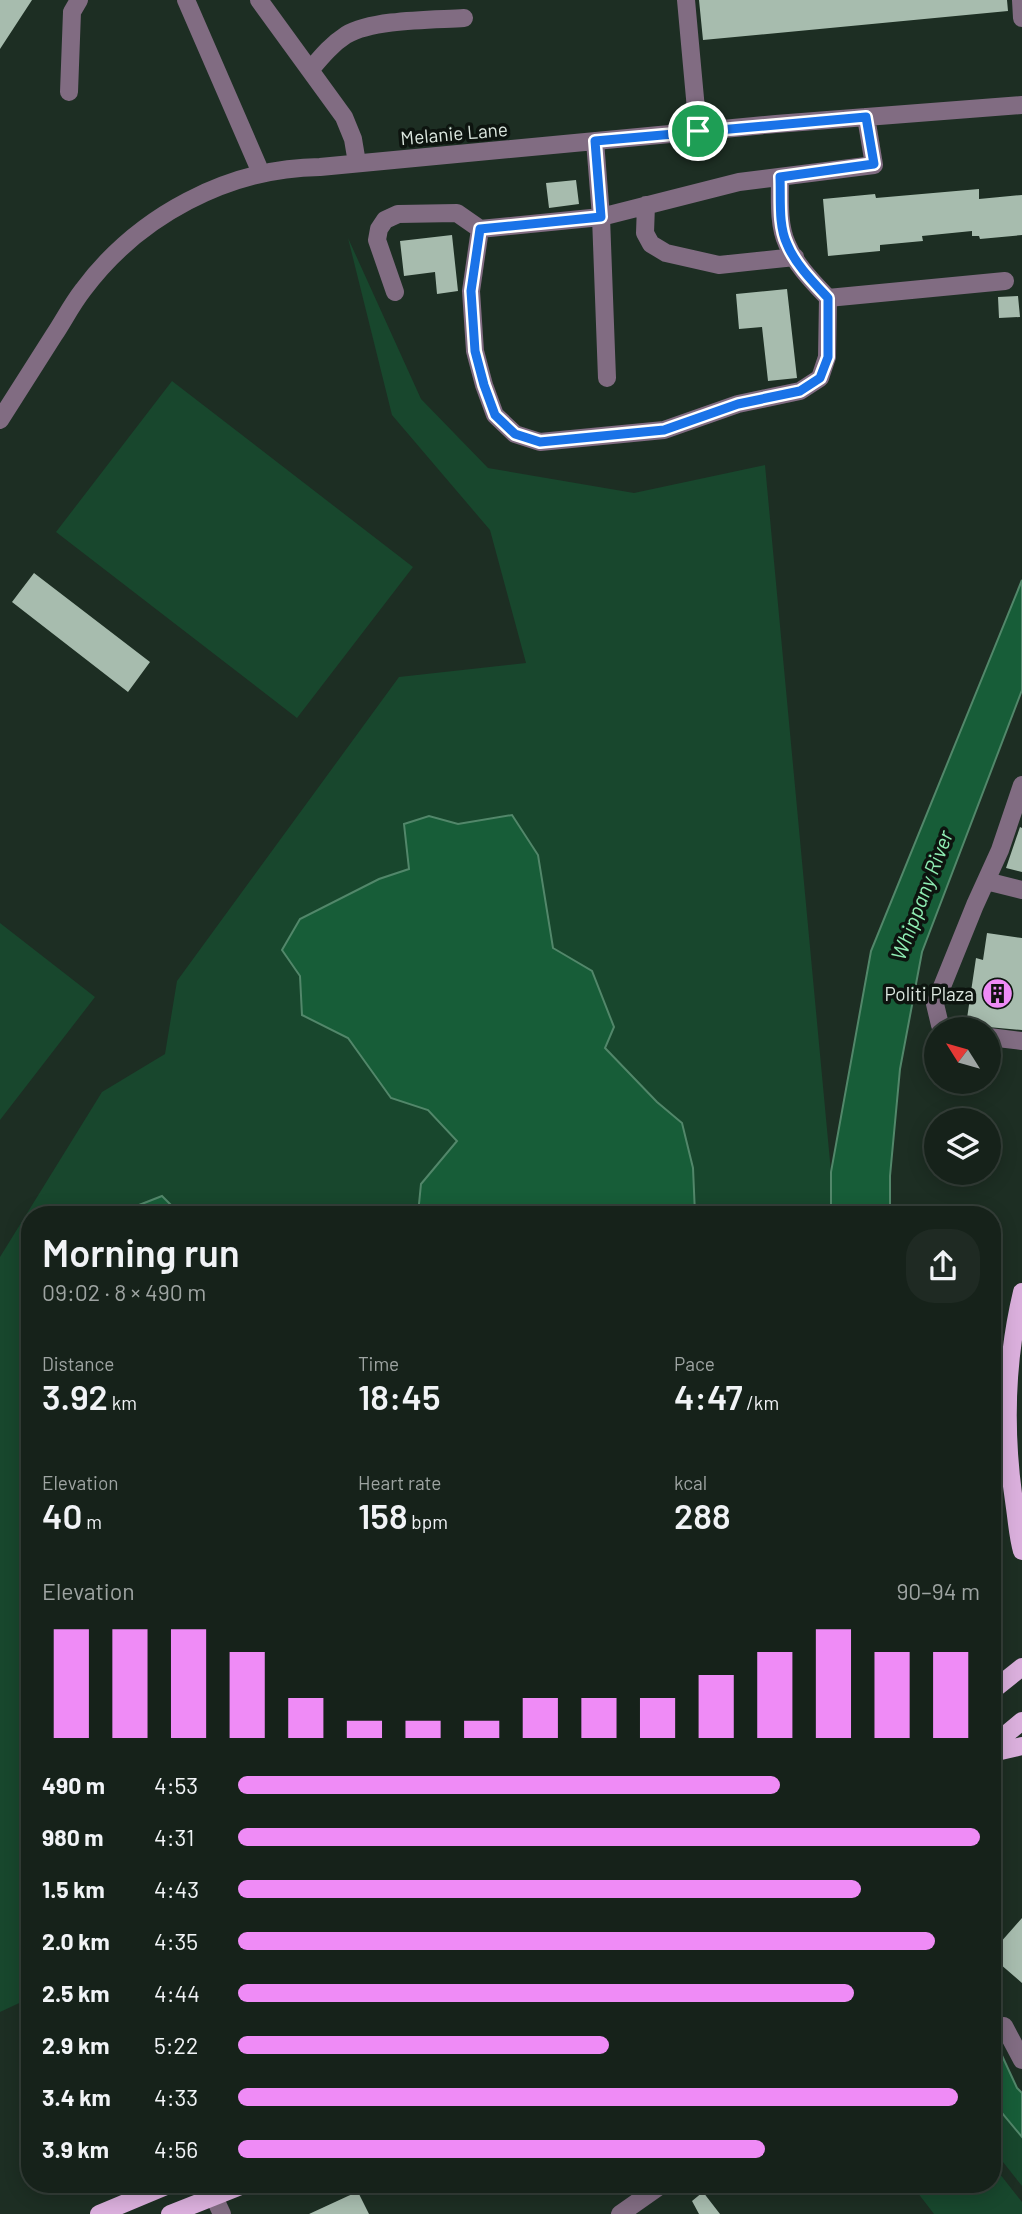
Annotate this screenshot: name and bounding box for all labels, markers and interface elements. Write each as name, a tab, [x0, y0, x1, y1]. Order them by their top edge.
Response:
pin	[668, 101, 728, 161]
icon: arrive	[679, 112, 717, 150]
street label: Melanie Lane	[399, 117, 509, 149]
water label: Whippany River	[885, 826, 957, 964]
building icon: Politi Plaza	[980, 976, 1014, 1010]
place label: Politi Plaza	[884, 982, 974, 1005]
north arrow	[924, 1017, 1001, 1094]
map controls	[924, 1017, 1001, 1185]
button: layers	[924, 1108, 1001, 1185]
text: Morning run	[42, 1229, 240, 1275]
button: share	[906, 1229, 980, 1303]
text: 09:02 · 8 × 490 m	[42, 1278, 206, 1306]
text: Distance	[42, 1352, 114, 1375]
text: Time	[358, 1352, 399, 1375]
text: Pace	[674, 1352, 715, 1375]
text: 3.92	[42, 1375, 108, 1417]
text: 18:45	[358, 1375, 440, 1417]
text: 4:47	[674, 1375, 742, 1417]
text: km	[108, 1391, 137, 1414]
text: /km	[742, 1391, 779, 1414]
text: Elevation	[42, 1471, 119, 1494]
text: Heart rate	[358, 1471, 441, 1494]
text: kcal	[674, 1471, 707, 1494]
text: 40	[42, 1494, 82, 1536]
text: 158	[358, 1494, 408, 1536]
text: 288	[674, 1494, 731, 1536]
text: m	[82, 1510, 102, 1533]
text: bpm	[408, 1510, 448, 1533]
text: Elevation	[42, 1577, 135, 1605]
text: 90–94 m	[896, 1577, 980, 1605]
text: 490 m	[42, 1771, 105, 1799]
text: 4:53	[154, 1771, 198, 1799]
text: 980 m	[42, 1823, 104, 1851]
text: 4:31	[154, 1823, 194, 1851]
text: 1.5 km	[42, 1875, 105, 1903]
text: 4:43	[154, 1875, 199, 1903]
text: 2.0 km	[42, 1927, 110, 1955]
text: 4:35	[154, 1927, 198, 1955]
text: 2.5 km	[42, 1979, 110, 2007]
text: 4:44	[154, 1979, 200, 2007]
text: 2.9 km	[42, 2031, 109, 2059]
text: 5:22	[154, 2031, 198, 2059]
text: 3.4 km	[42, 2083, 111, 2111]
text: 4:33	[154, 2083, 198, 2111]
text: 3.9 km	[42, 2135, 109, 2163]
text: 4:56	[154, 2135, 198, 2163]

